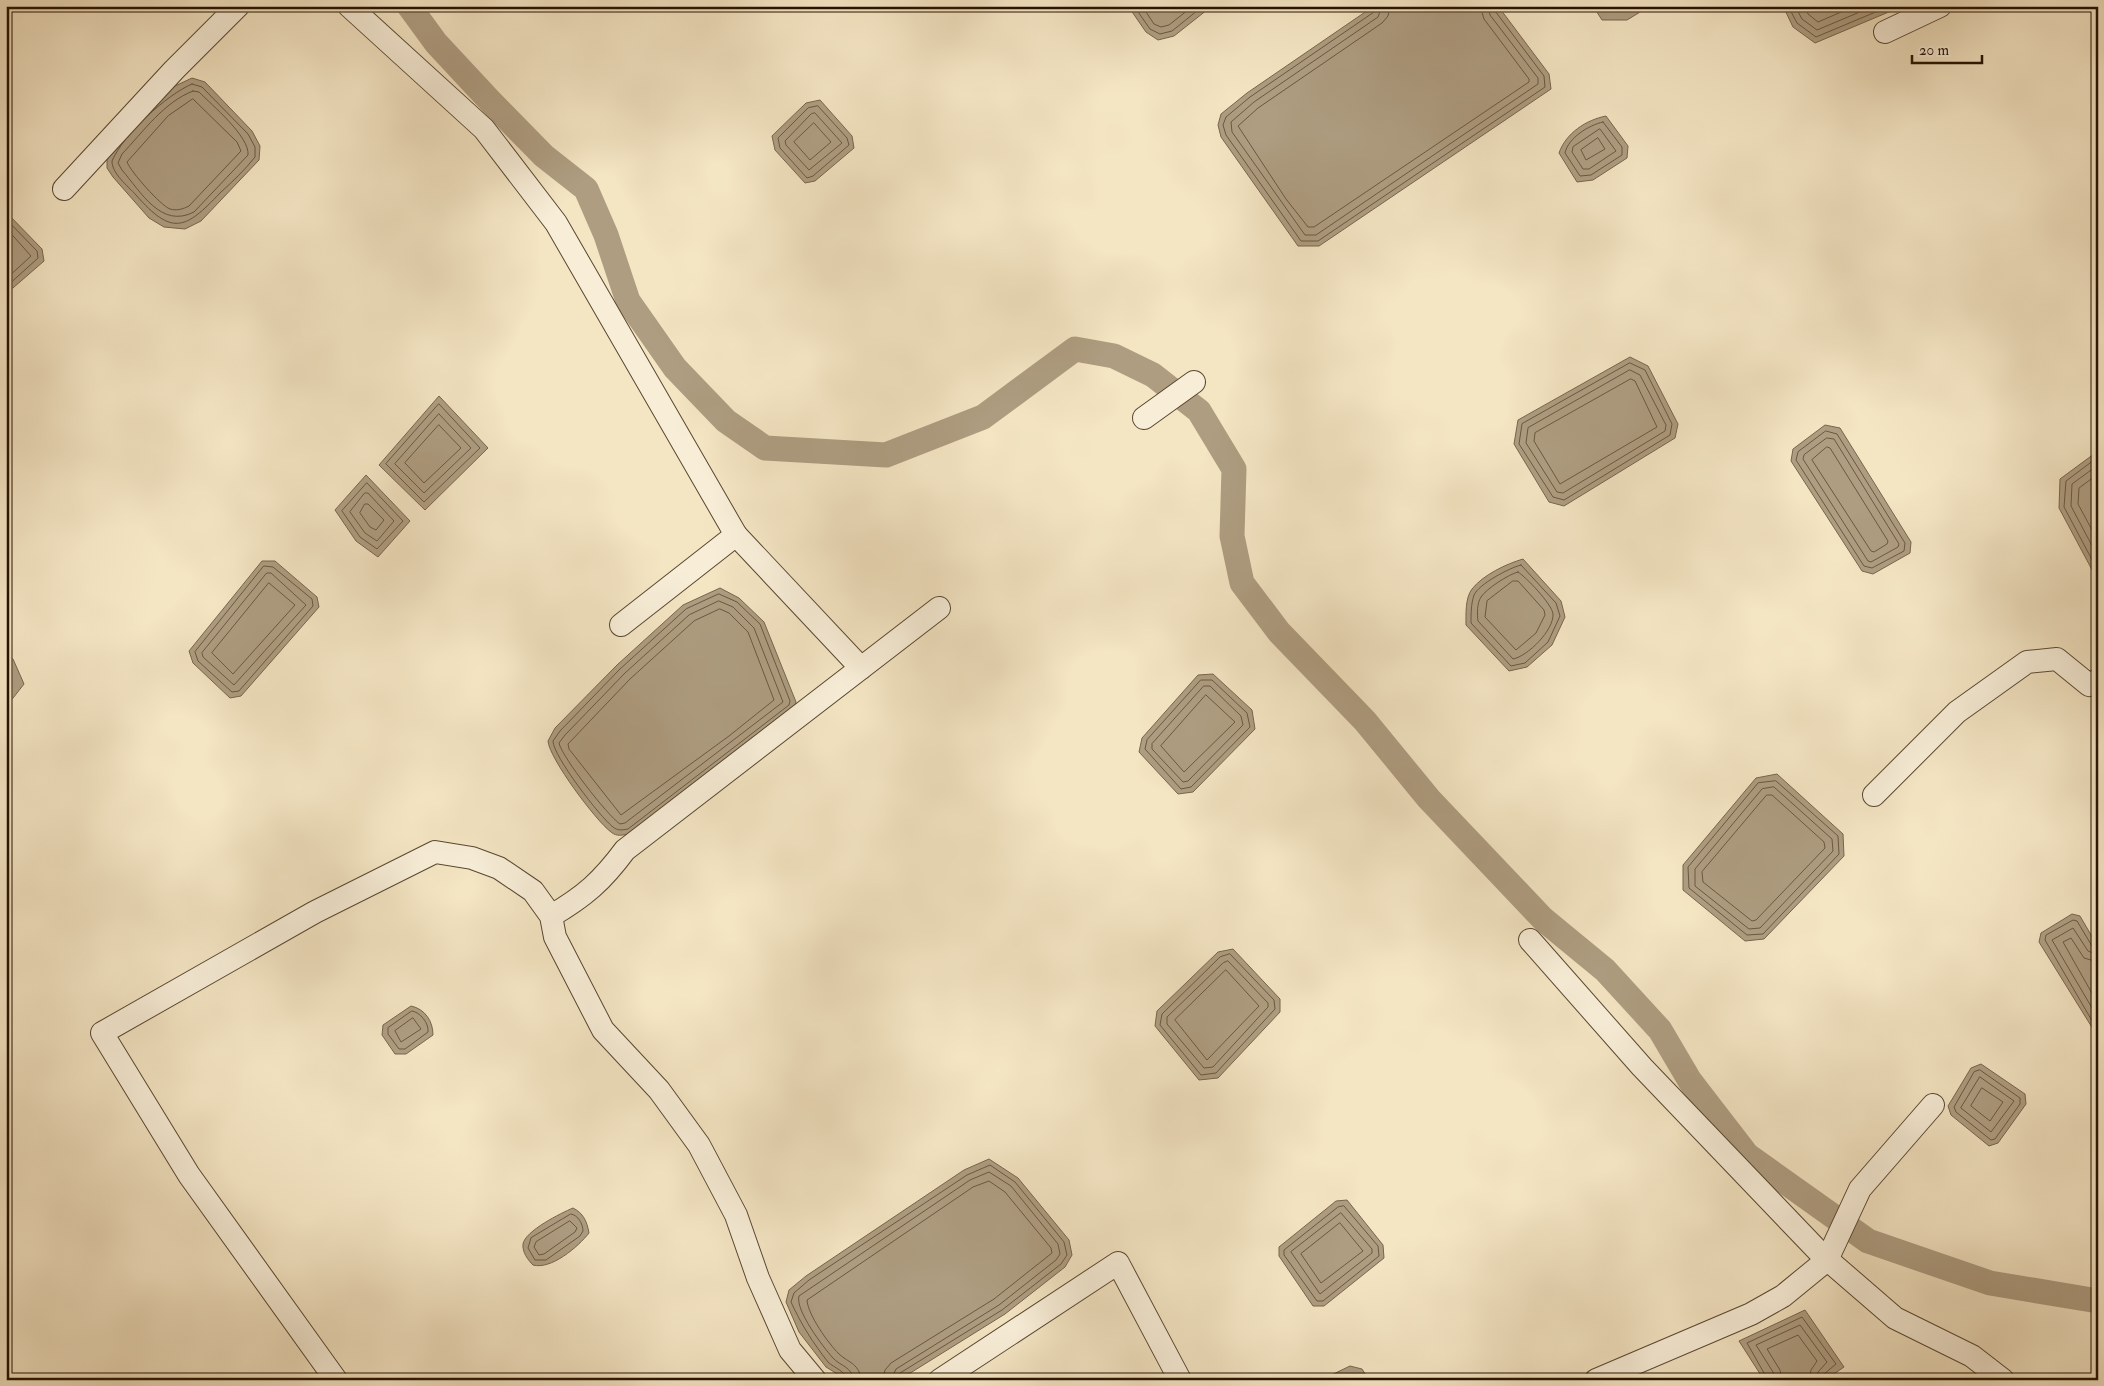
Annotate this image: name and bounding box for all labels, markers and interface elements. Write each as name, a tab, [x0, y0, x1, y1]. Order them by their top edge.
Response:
scale bar	[1912, 32, 1982, 64]
text: 20 m	[1919, 41, 1949, 60]

